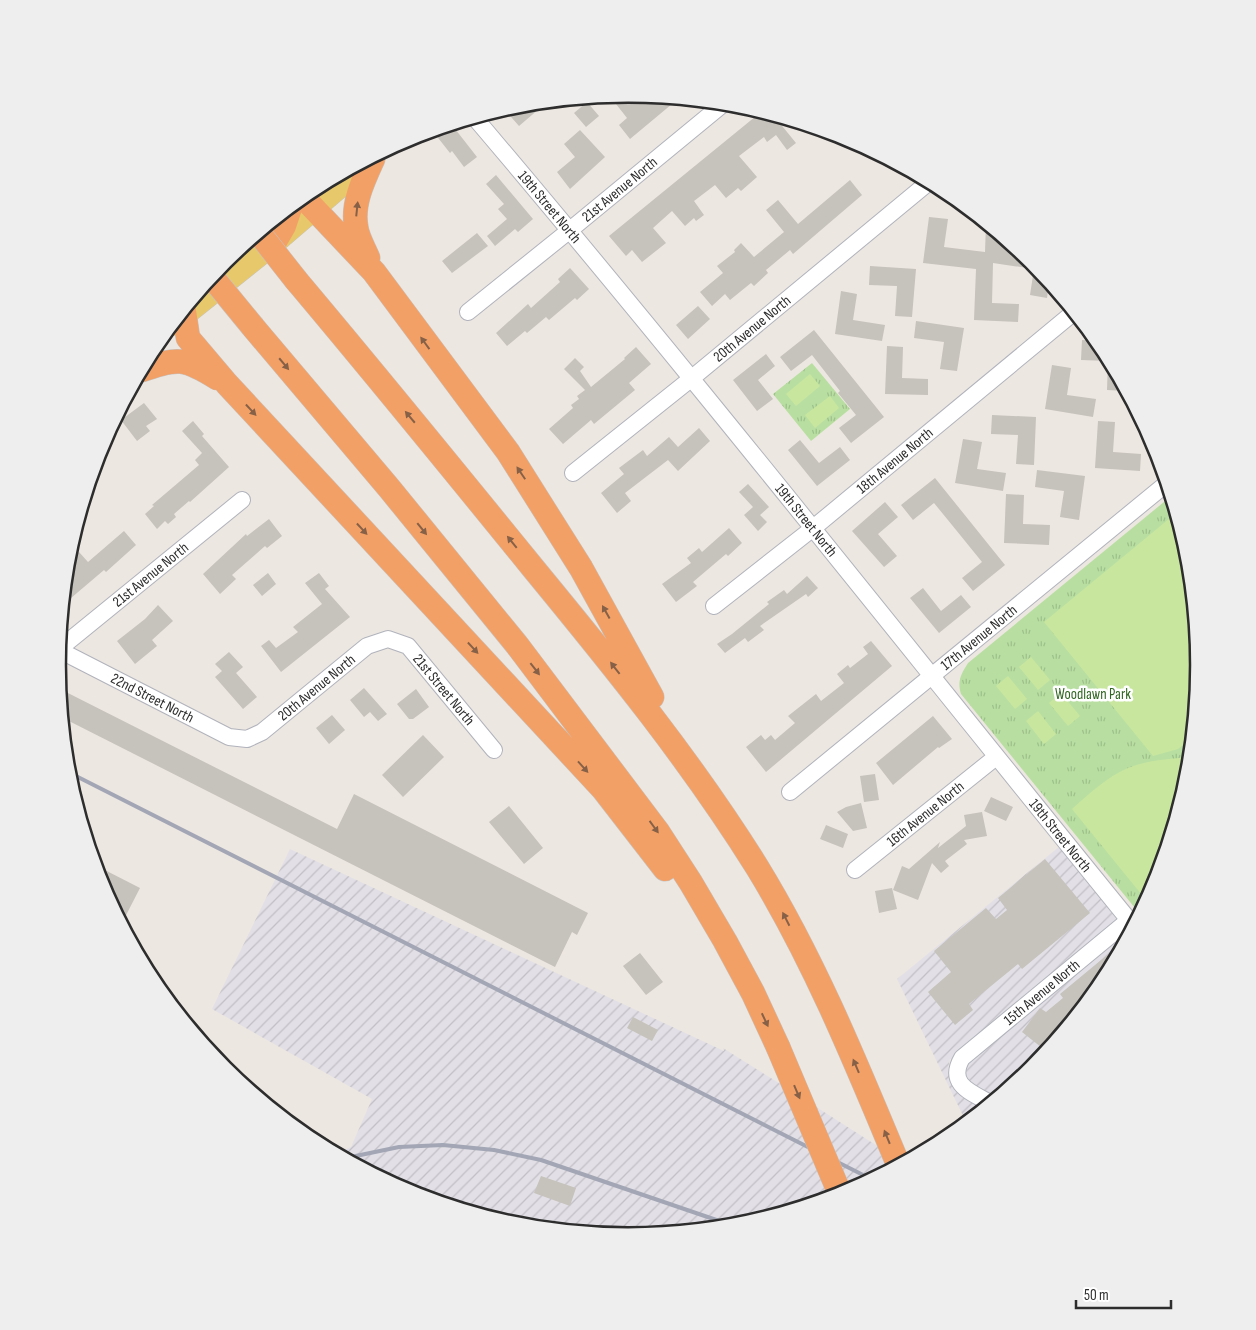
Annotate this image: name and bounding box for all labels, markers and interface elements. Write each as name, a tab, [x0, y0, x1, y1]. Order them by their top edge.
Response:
street label: 21st Avenue North	[578, 153, 661, 226]
street label: 19th Street North	[514, 167, 585, 247]
one-way arrow	[353, 201, 361, 217]
street label: 20th Avenue North	[709, 291, 794, 366]
one-way arrow	[420, 336, 430, 350]
one-way arrow	[278, 358, 290, 370]
one-way arrow	[245, 404, 257, 416]
one-way arrow	[404, 410, 415, 423]
street label: 18th Avenue North	[853, 423, 937, 498]
one-way arrow	[517, 467, 526, 480]
street label: 19th Street North	[771, 480, 842, 561]
one-way arrow	[417, 522, 428, 535]
one-way arrow	[356, 523, 368, 535]
one-way arrow	[507, 536, 518, 549]
street label: 21st Avenue North	[109, 538, 192, 611]
street label: 17th Avenue North	[937, 600, 1021, 674]
one-way arrow	[601, 606, 610, 619]
one-way arrow	[467, 642, 479, 654]
street label: 20th Avenue North	[274, 650, 359, 725]
street label: 21st Street North	[409, 650, 479, 729]
one-way arrow	[530, 662, 540, 676]
one-way arrow	[610, 662, 621, 675]
street label: 22nd Street North	[108, 669, 197, 727]
park label: Woodlawn Park	[1055, 685, 1131, 704]
one-way arrow	[577, 761, 589, 773]
street label: 16th Avenue North	[883, 777, 968, 850]
street label: 19th Street North	[1025, 795, 1096, 876]
one-way arrow	[649, 820, 659, 834]
one-way arrow	[782, 912, 790, 926]
street label: 15th Avenue North	[1000, 955, 1084, 1029]
one-way arrow	[762, 1013, 770, 1027]
one-way arrow	[852, 1059, 860, 1073]
one-way arrow	[793, 1085, 801, 1100]
one-way arrow	[882, 1130, 890, 1145]
scale bar	[1076, 1278, 1171, 1310]
text: 50 m	[1084, 1286, 1109, 1305]

